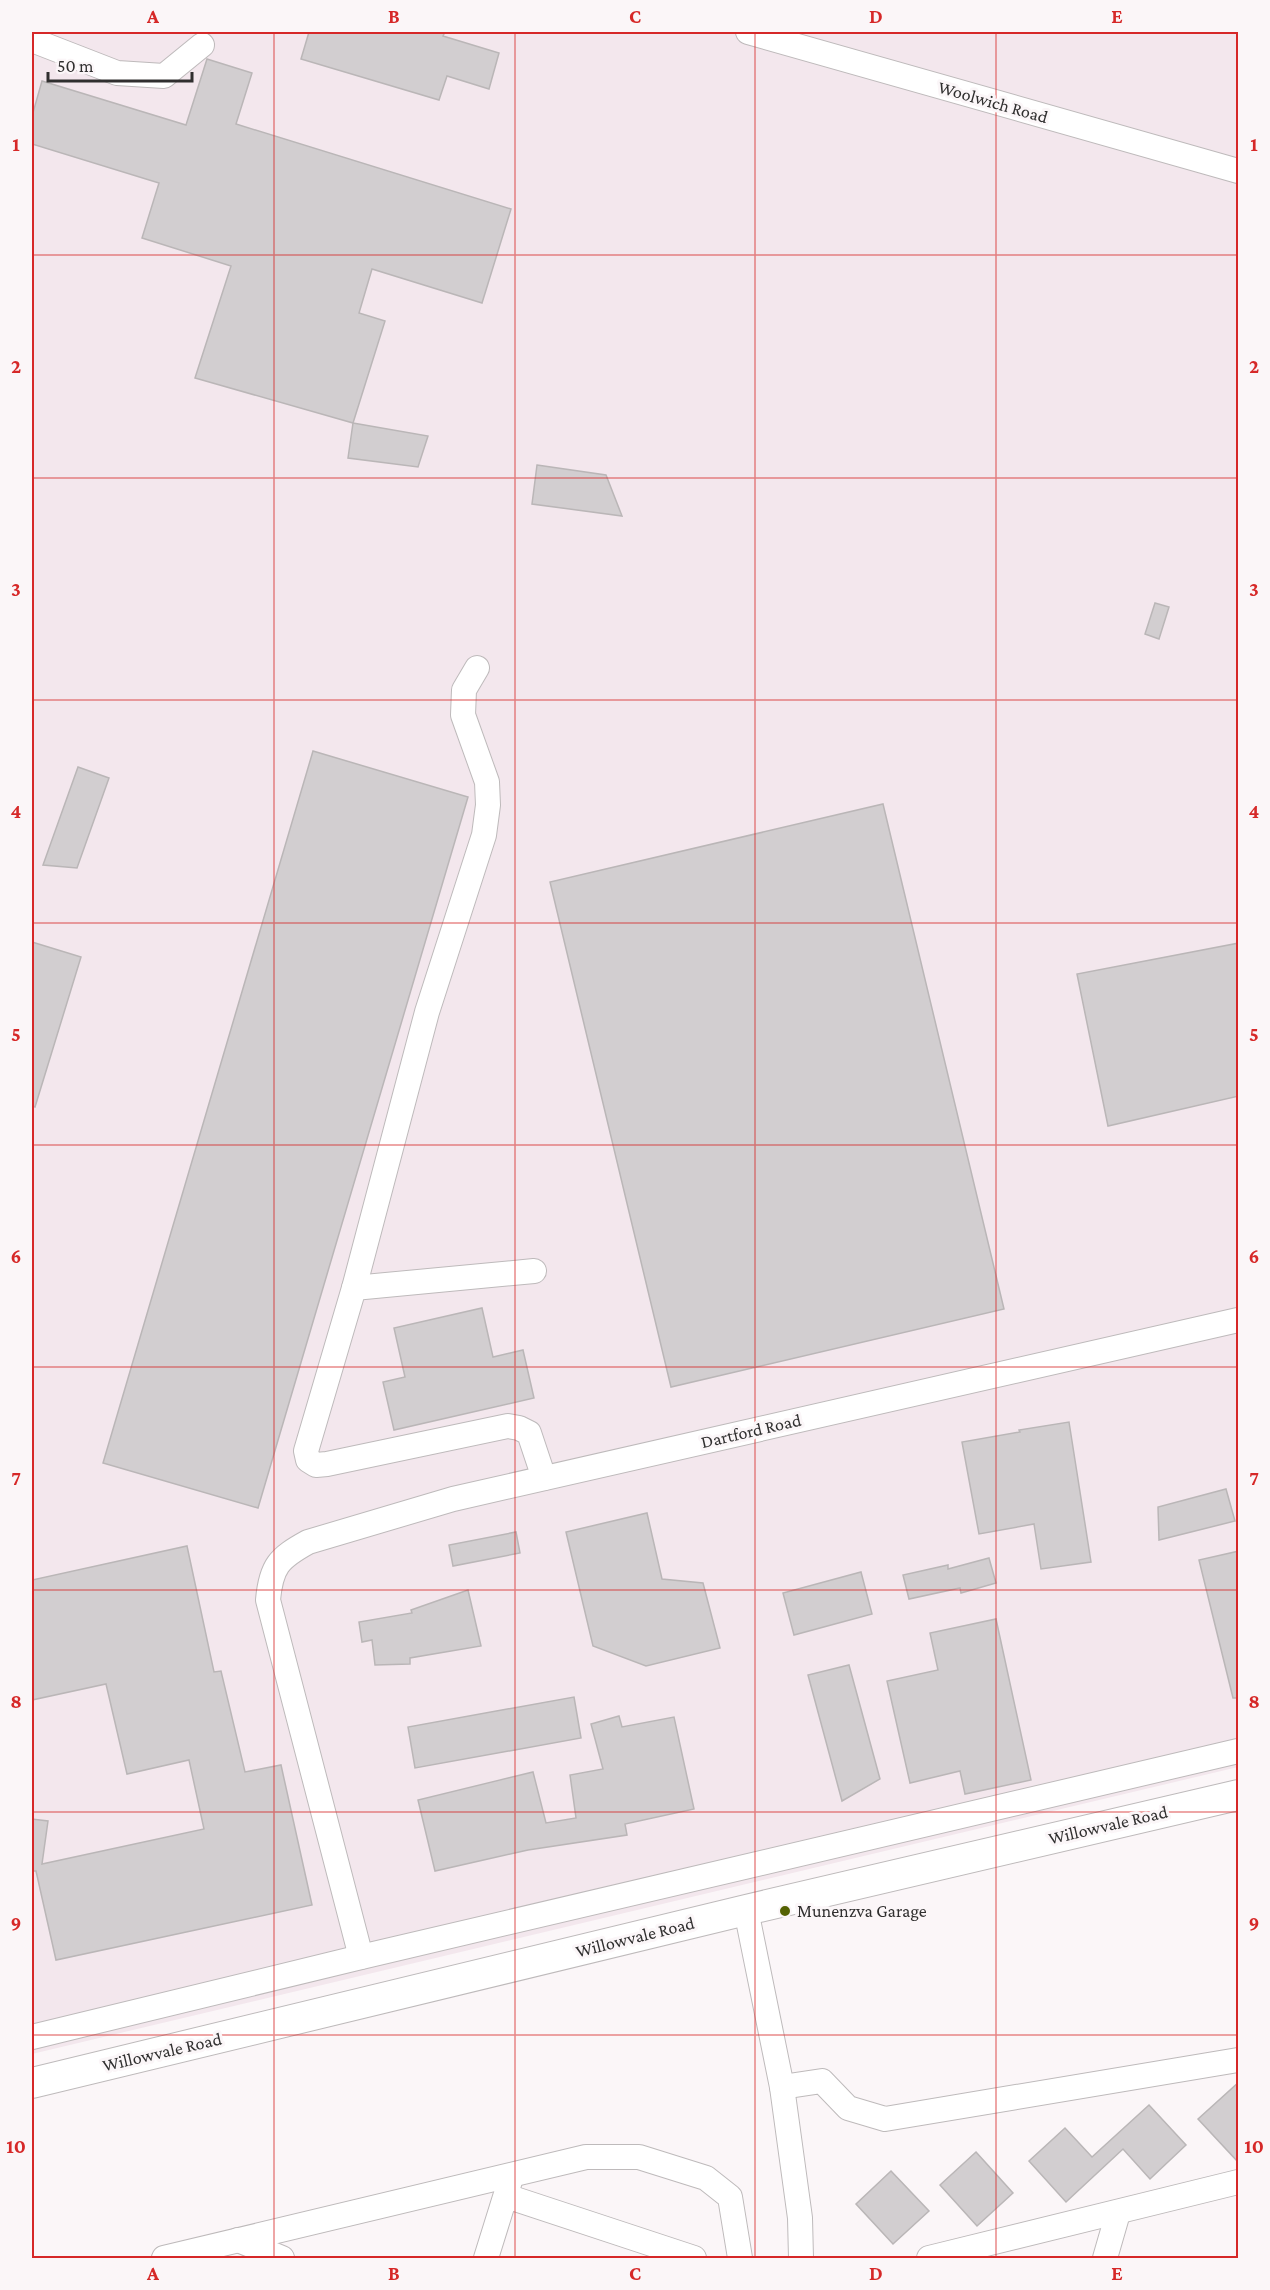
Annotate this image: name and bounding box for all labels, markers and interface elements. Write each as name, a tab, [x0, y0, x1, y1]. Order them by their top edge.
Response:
text: A	[146, 5, 160, 27]
text: B	[388, 5, 400, 27]
text: C	[629, 5, 641, 27]
text: D	[869, 5, 883, 27]
text: E	[1111, 5, 1123, 27]
scale bar	[48, 45, 192, 83]
text: 50 m	[57, 56, 94, 76]
street label: Woolwich Road	[936, 77, 1051, 127]
text: 1	[12, 133, 20, 155]
text: 1	[1250, 133, 1258, 155]
text: 2	[11, 355, 21, 377]
text: 2	[1249, 355, 1259, 377]
text: 3	[11, 578, 21, 600]
text: 3	[1249, 578, 1259, 600]
text: 4	[11, 800, 22, 822]
text: 4	[1249, 800, 1260, 822]
text: 5	[11, 1023, 21, 1045]
text: 5	[1249, 1023, 1259, 1045]
text: 6	[11, 1245, 21, 1267]
text: 6	[1249, 1245, 1259, 1267]
street label: Dartford Road	[699, 1410, 804, 1452]
text: 7	[11, 1467, 21, 1489]
text: 7	[1249, 1467, 1259, 1489]
text: 8	[10, 1690, 22, 1712]
text: 8	[1248, 1690, 1260, 1712]
street label: Willowvale Road	[1046, 1801, 1170, 1848]
place label: Munenzva Garage	[797, 1901, 927, 1921]
marker: Munenzva Garage	[778, 1904, 792, 1918]
text: 9	[11, 1912, 21, 1934]
street label: Willowvale Road	[574, 1912, 697, 1961]
text: 9	[1249, 1912, 1259, 1934]
street label: Willowvale Road	[100, 2028, 224, 2075]
text: 10	[6, 2135, 26, 2157]
text: 10	[1244, 2135, 1264, 2157]
text: A	[146, 2262, 160, 2284]
text: B	[388, 2262, 400, 2284]
text: C	[629, 2262, 641, 2284]
text: D	[869, 2262, 883, 2284]
text: E	[1111, 2262, 1123, 2284]

